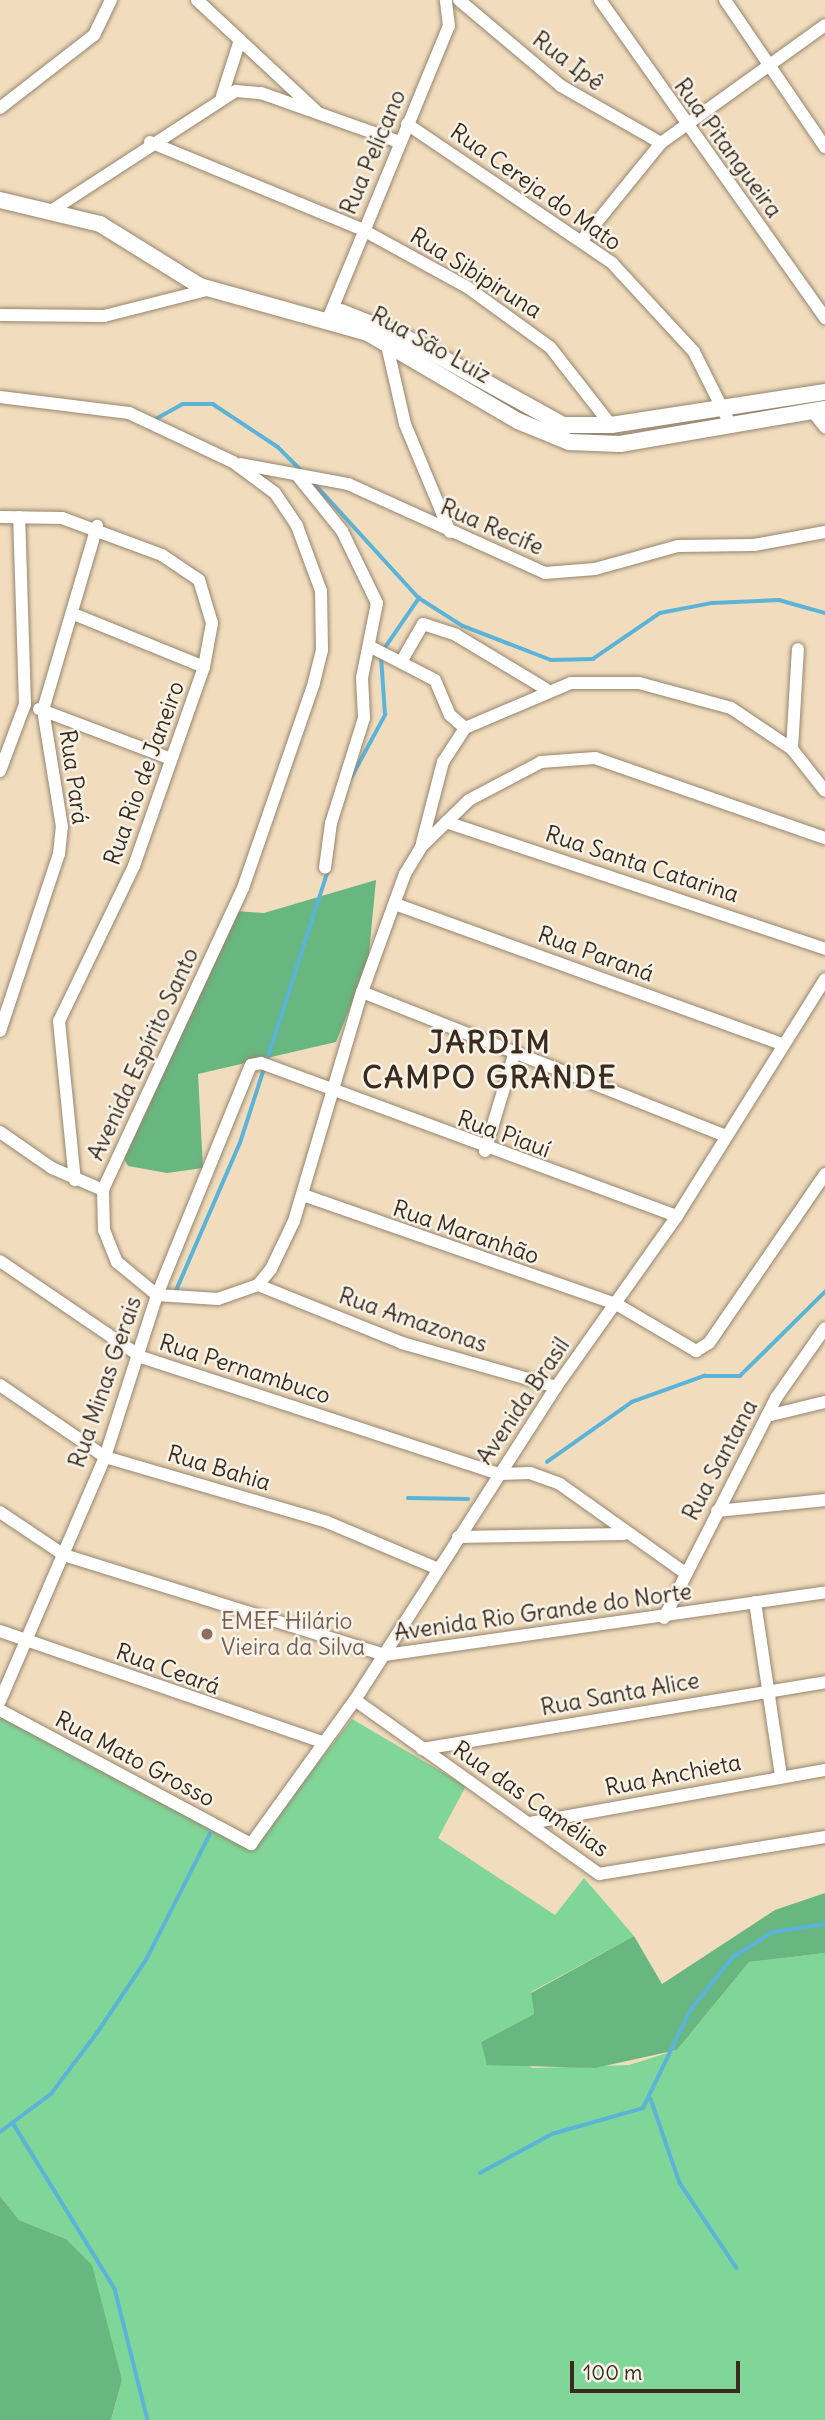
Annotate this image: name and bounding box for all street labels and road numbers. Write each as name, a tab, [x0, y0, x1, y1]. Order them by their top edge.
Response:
street label: Rua Ipê	[527, 25, 609, 97]
street label: Rua Pitangueira	[668, 73, 788, 223]
street label: Rua Pelicano	[334, 85, 412, 219]
street label: Rua Cereja do Mato	[445, 118, 627, 256]
street label: Rua Sibipiruna	[405, 222, 547, 324]
street label: Rua São Luiz	[366, 301, 496, 389]
street label: Rua Recife	[436, 493, 548, 561]
street label: Rua Rio de Janeiro	[98, 677, 190, 869]
street label: Rua Pará	[54, 728, 94, 826]
street label: Rua Santa Catarina	[542, 820, 742, 908]
street label: Rua Paraná	[534, 920, 658, 988]
street label: Avenida Espírito Santo	[82, 943, 204, 1165]
street label: Rua Piauí	[454, 1104, 554, 1164]
street label: Rua Maranhão	[389, 1194, 543, 1270]
street label: Rua Amazonas	[335, 1282, 491, 1358]
street label: Rua Minas Gerais	[63, 1293, 147, 1471]
street label: Rua Pernambuco	[156, 1328, 334, 1410]
street label: Avenida Brasil	[470, 1332, 576, 1470]
street label: Rua Santana	[677, 1395, 763, 1525]
street label: Rua Bahia	[164, 1439, 274, 1497]
street label: Avenida Rio Grande do Norte	[392, 1577, 694, 1647]
street label: Rua Ceará	[112, 1637, 224, 1701]
street label: Rua Santa Alice	[539, 1666, 701, 1722]
street label: Rua Mato Grosso	[50, 1705, 220, 1813]
street label: Rua das Camélias	[448, 1735, 614, 1863]
street label: Rua Anchieta	[603, 1748, 743, 1802]

